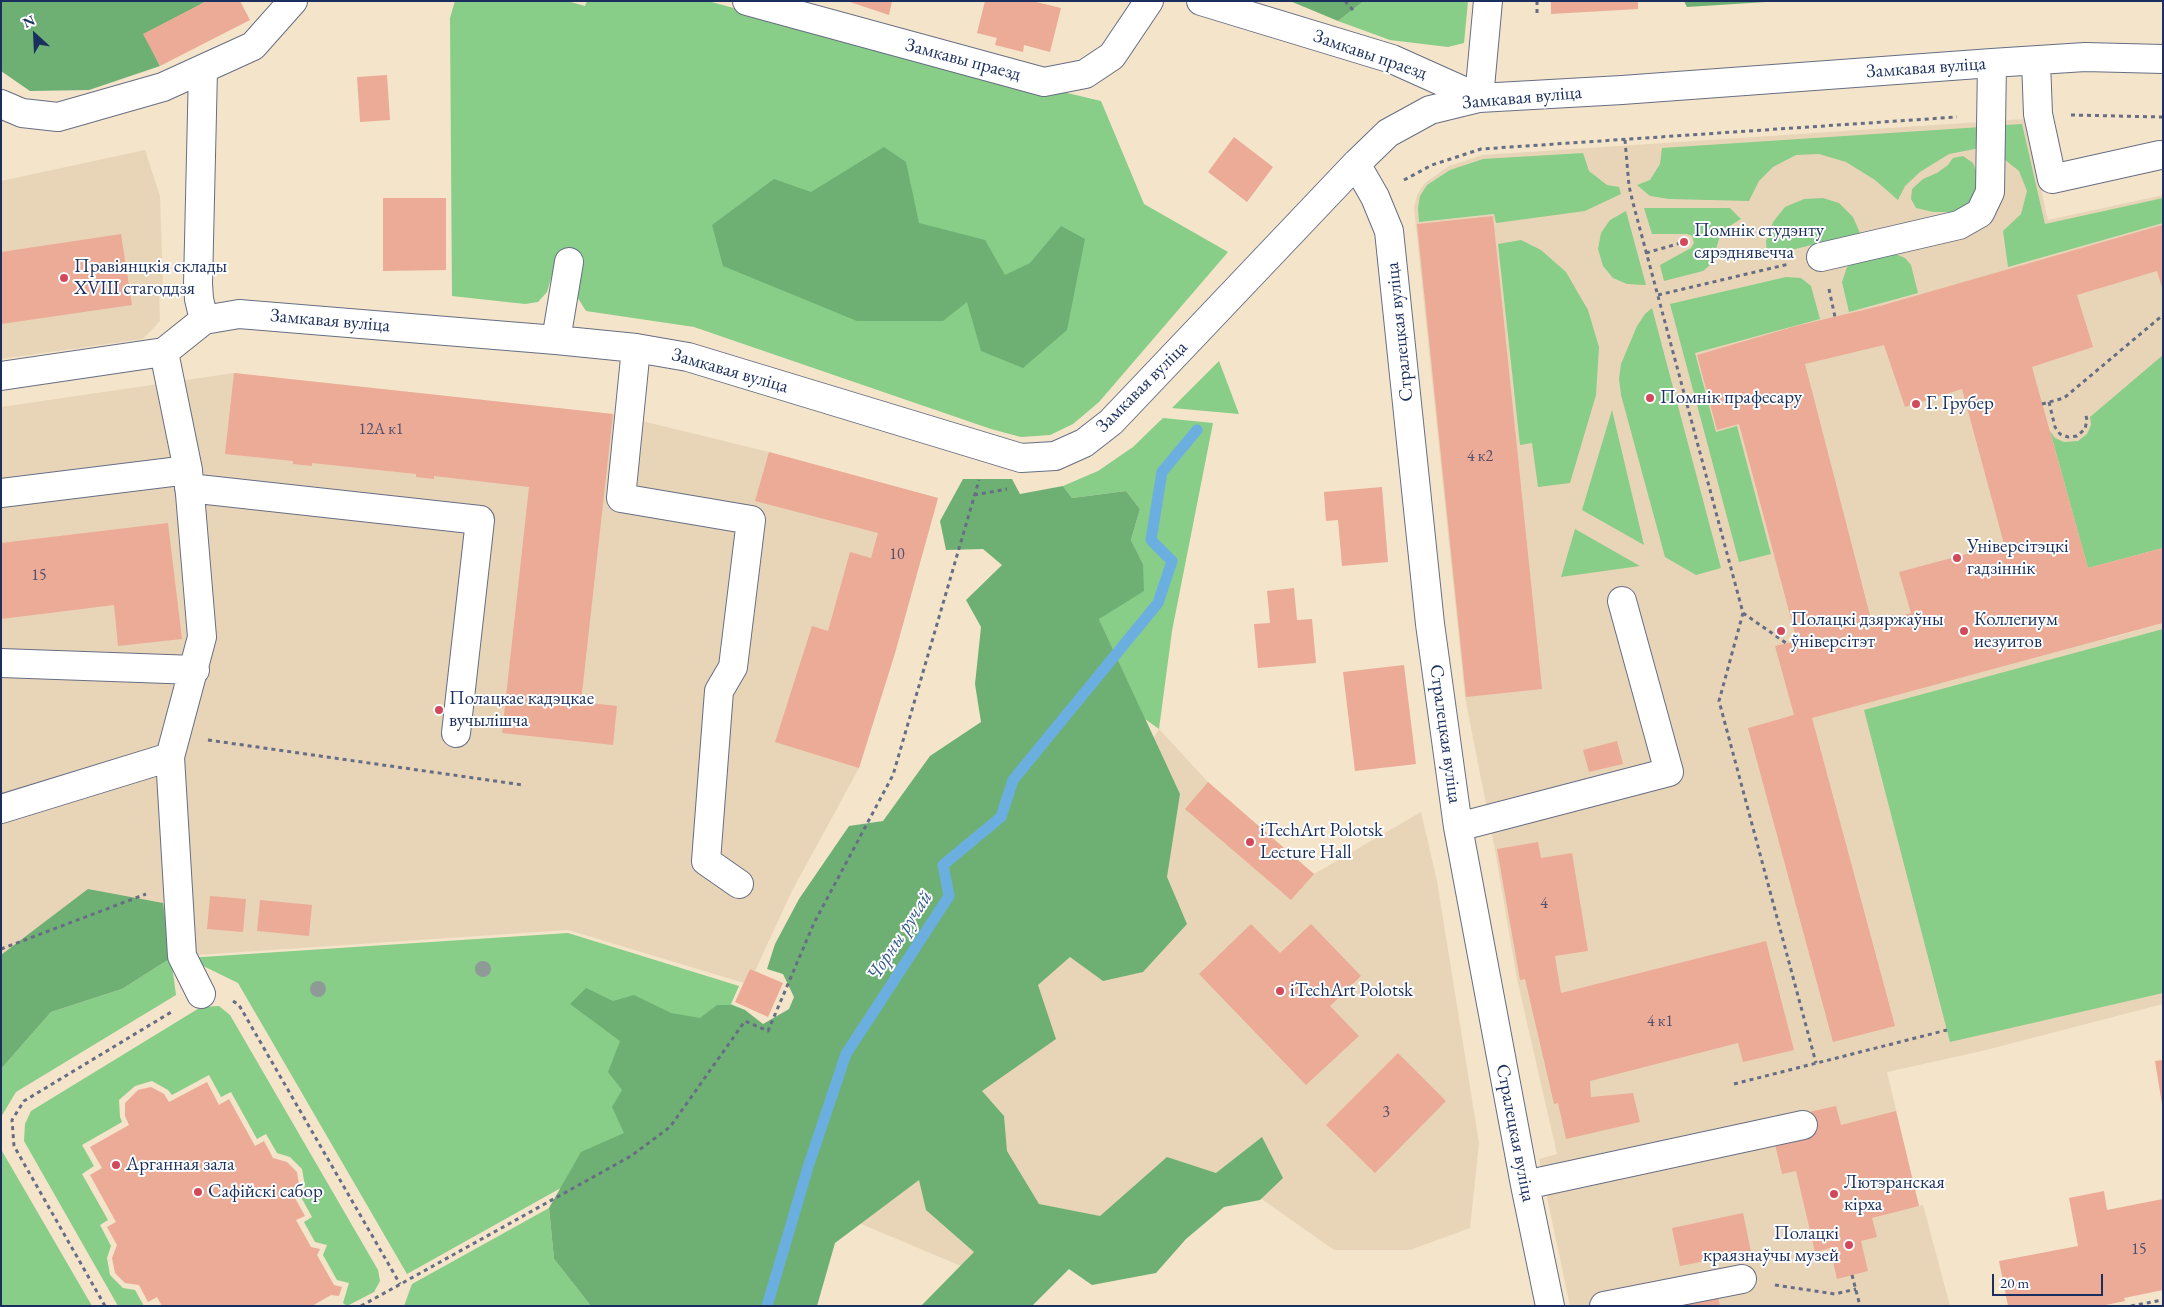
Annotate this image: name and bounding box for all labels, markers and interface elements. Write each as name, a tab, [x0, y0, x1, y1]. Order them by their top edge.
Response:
north arrow	[10, 10, 60, 60]
text: N	[20, 11, 38, 32]
street label: Замкавы праезд	[1310, 25, 1430, 85]
street label: Замкавы праезд	[903, 34, 1023, 86]
street label: Замкавая вуліца	[1865, 52, 1987, 84]
street label: Замкавая вуліца	[1461, 81, 1583, 115]
place label: Помнік студэнту сярэднявечча	[1694, 220, 1824, 264]
marker: Помнік студэнту сярэднявечча	[1678, 236, 1690, 248]
place label: Правіянцкія склады XVIII стагоддзя	[74, 256, 227, 300]
street label: Стралецкая вуліца	[1381, 261, 1419, 403]
marker: Правіянцкія склады XVIII стагоддзя	[58, 272, 70, 284]
street label: Замкавая вуліца	[269, 304, 391, 338]
street label: Замкавая вуліца	[1091, 336, 1193, 438]
street label: Замкавая вуліца	[669, 343, 791, 399]
place label: Помнік прафесару	[1660, 387, 1802, 409]
marker: Помнік прафесару	[1644, 392, 1656, 404]
place label: Г. Грубер	[1926, 393, 1994, 415]
marker: Г. Грубер	[1910, 398, 1922, 410]
house number: 12А к1	[359, 420, 403, 440]
house number: 4 к2	[1467, 447, 1493, 467]
place label: Універсітэцкі гадзіннік	[1967, 536, 2069, 580]
house number: 10	[889, 545, 905, 565]
marker: Універсітэцкі гадзіннік	[1951, 552, 1963, 564]
house number: 15	[31, 566, 47, 586]
place label: Полацкі дзяржаўны ўніверсітэт	[1791, 609, 1944, 653]
place label: Коллегиум иезуитов	[1974, 609, 2058, 653]
marker: Полацкі дзяржаўны ўніверсітэт	[1775, 625, 1787, 637]
marker: Коллегиум иезуитов	[1958, 625, 1970, 637]
street label: Стралецкая вуліца	[1424, 663, 1466, 805]
place label: Полацкае кадэцкае вучылішча	[449, 688, 594, 732]
marker: Полацкае кадэцкае вучылішча	[433, 704, 445, 716]
place label: iTechArt Polotsk Lecture Hall	[1260, 820, 1383, 864]
marker: iTechArt Polotsk Lecture Hall	[1244, 836, 1256, 848]
water label: Чорны ручай	[862, 886, 938, 986]
house number: 4	[1540, 894, 1548, 914]
place label: iTechArt Polotsk	[1290, 980, 1413, 1002]
marker: iTechArt Polotsk	[1274, 985, 1286, 997]
house number: 4 к1	[1647, 1012, 1673, 1032]
street label: Стралецкая вуліца	[1490, 1062, 1540, 1204]
house number: 3	[1382, 1103, 1390, 1123]
place label: Арганная зала	[126, 1154, 235, 1176]
marker: Арганная зала	[110, 1159, 122, 1171]
place label: Лютэранская кірха	[1844, 1172, 1945, 1216]
place label: Сафійскі сабор	[208, 1181, 323, 1203]
marker: Сафійскі сабор	[192, 1186, 204, 1198]
marker: Лютэранская кірха	[1828, 1188, 1840, 1200]
place label: Полацкі краязнаўчы музей	[1703, 1223, 1839, 1267]
marker: Полацкі краязнаўчы музей	[1843, 1239, 1855, 1251]
house number: 15	[2131, 1240, 2147, 1260]
scale bar	[1994, 1264, 2105, 1296]
text: 20 m	[2000, 1273, 2029, 1292]

